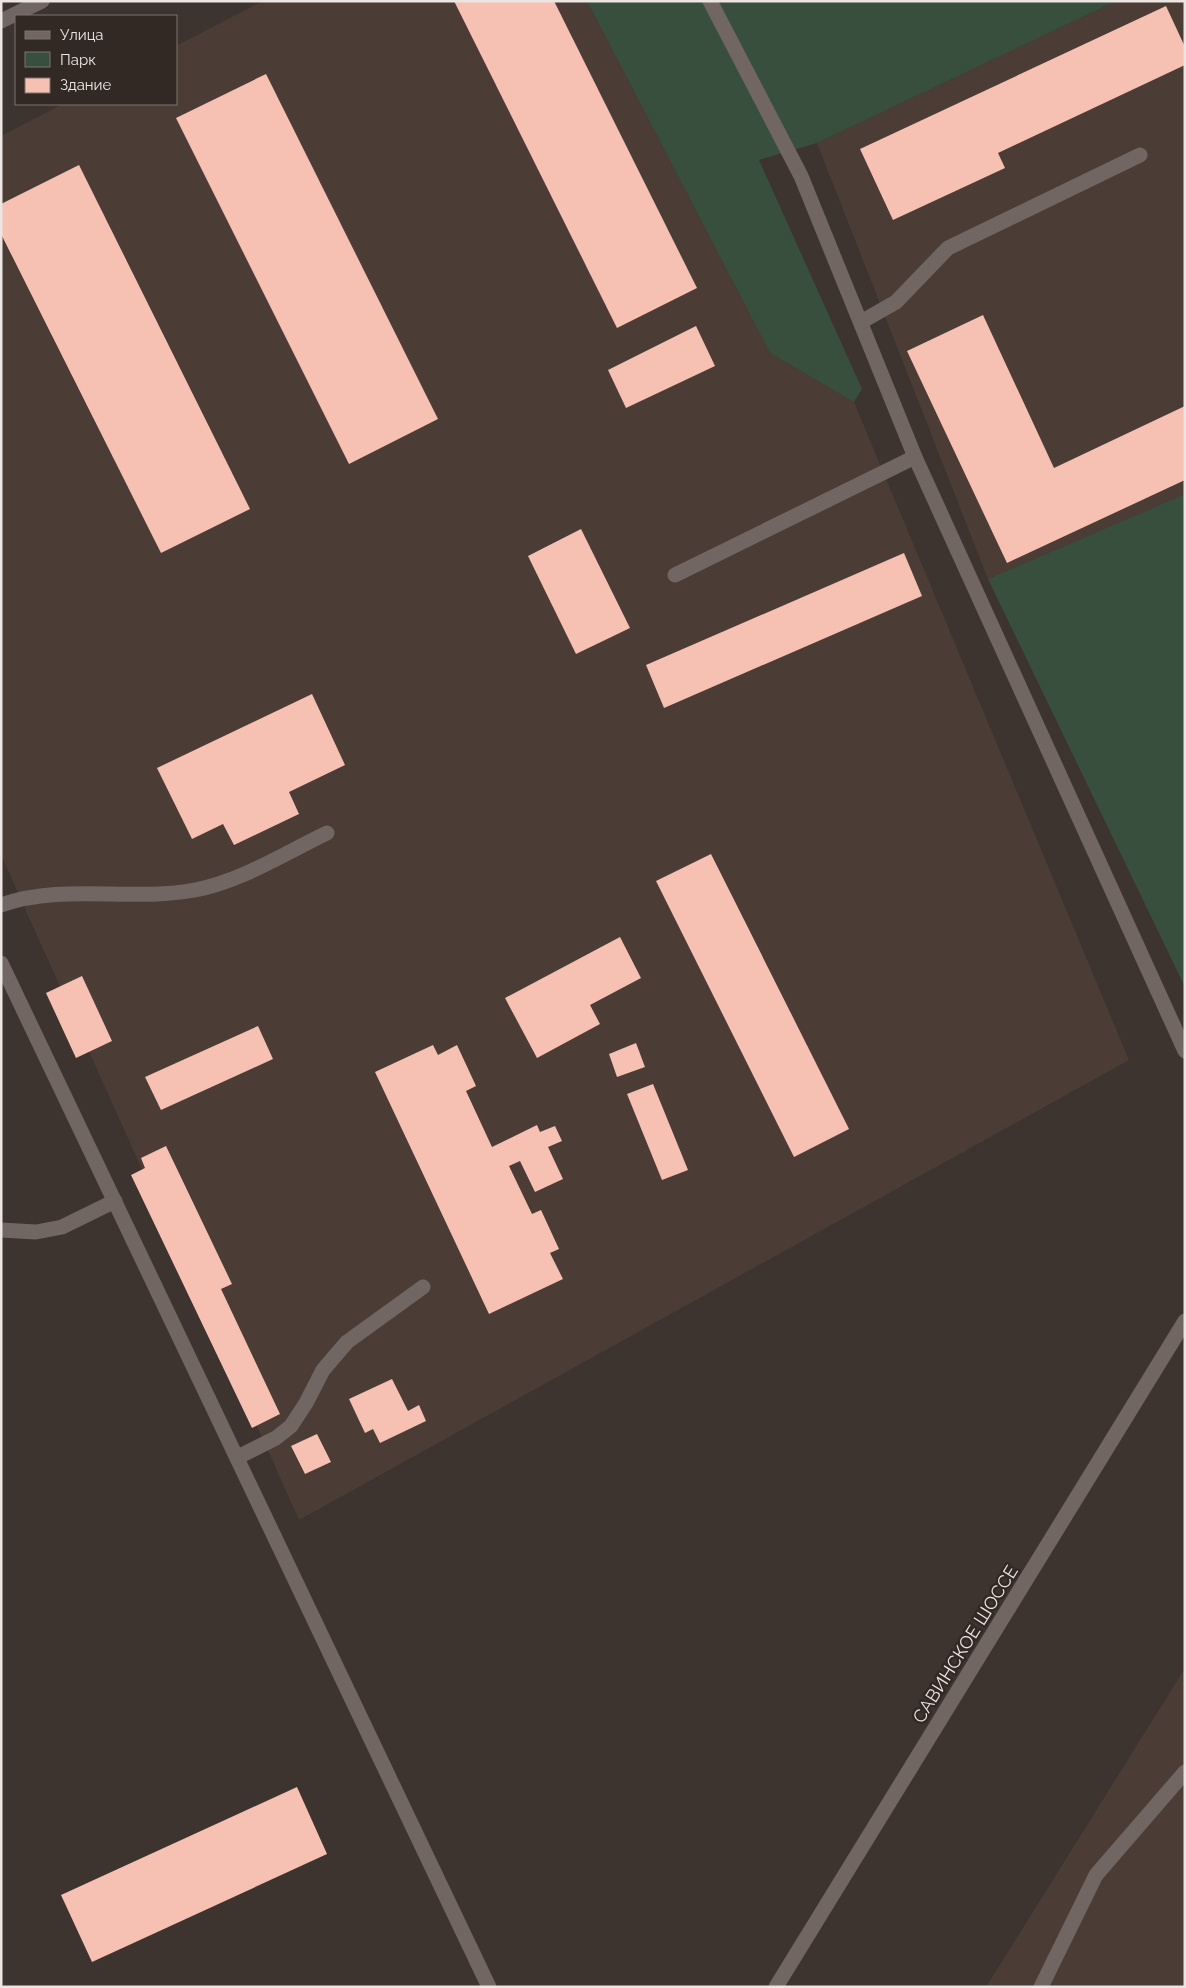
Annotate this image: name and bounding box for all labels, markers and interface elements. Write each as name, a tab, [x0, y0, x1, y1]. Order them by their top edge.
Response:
legend	[15, 15, 178, 105]
text: Улица	[60, 26, 104, 44]
text: Парк	[60, 51, 96, 69]
text: Здание	[60, 76, 112, 94]
street label: САВИНСКОЕ ШОССЕ	[908, 1561, 1022, 1727]

